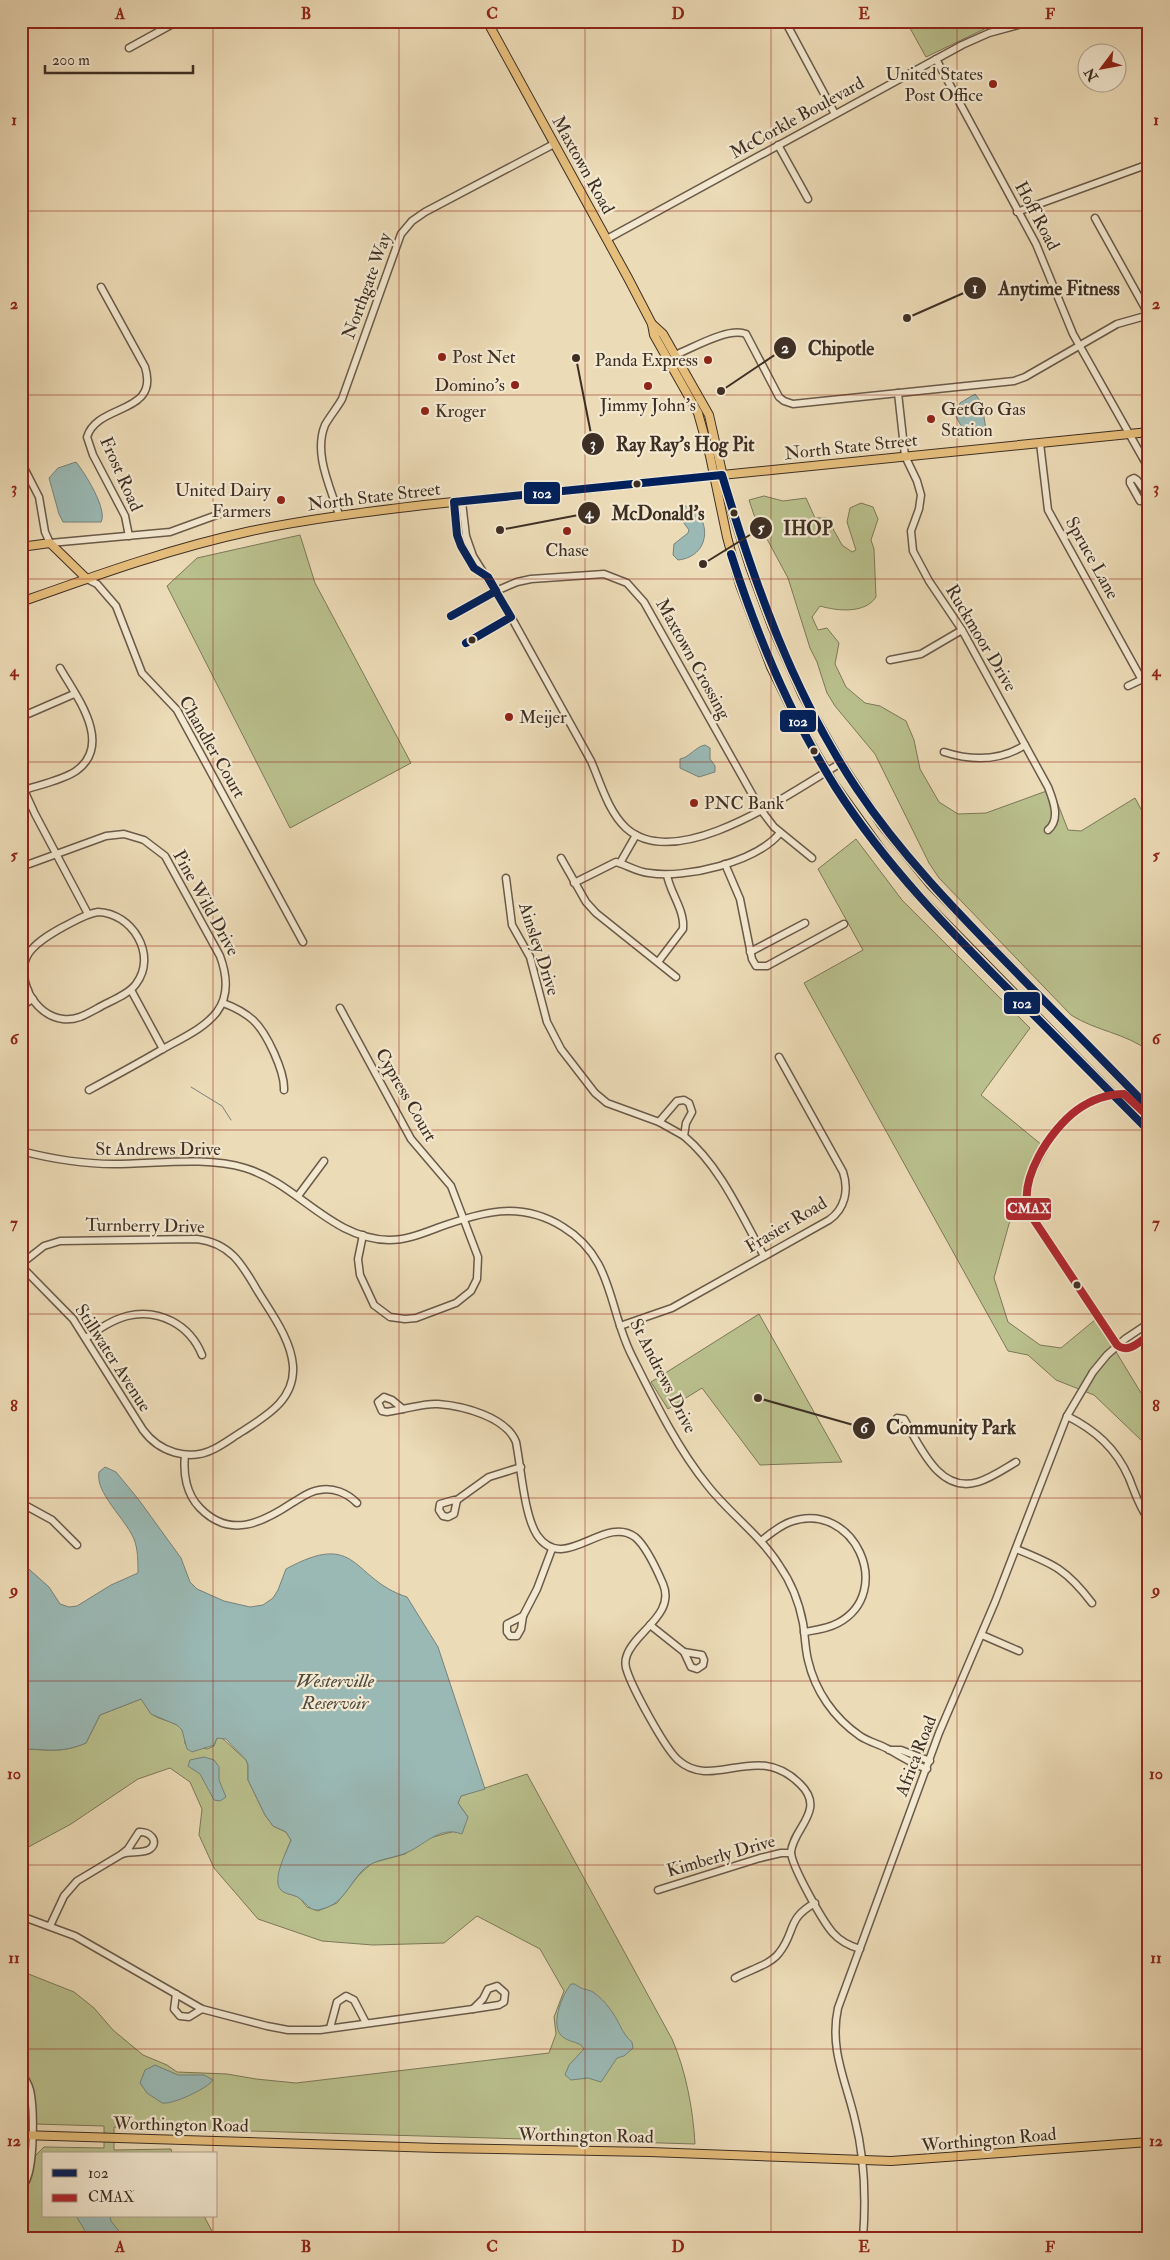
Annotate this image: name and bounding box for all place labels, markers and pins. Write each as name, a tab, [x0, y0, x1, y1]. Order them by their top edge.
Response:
place label: United States Post Office	[886, 63, 983, 107]
marker: United States Post Office	[987, 78, 999, 90]
callout: Anytime Fitness	[963, 271, 1129, 305]
callout: Chipotle	[773, 331, 884, 365]
place label: Post Net	[452, 346, 516, 369]
place label: Panda Express	[595, 349, 698, 372]
marker: Post Net	[436, 351, 448, 363]
marker: Panda Express	[702, 354, 714, 366]
place label: Domino's	[435, 374, 505, 397]
marker: Domino's	[509, 379, 521, 391]
marker: Jimmy John's	[642, 380, 654, 392]
place label: Jimmy John's	[599, 394, 696, 417]
place label: GetGo Gas Station	[941, 398, 1026, 442]
place label: Kroger	[435, 400, 486, 423]
marker: Kroger	[419, 405, 431, 417]
marker: GetGo Gas Station	[925, 413, 937, 425]
callout: Ray Ray's Hog Pit	[581, 427, 764, 461]
place label: United Dairy Farmers	[175, 479, 272, 523]
unlabelled marker	[632, 479, 642, 489]
marker: United Dairy Farmers	[275, 494, 287, 506]
callout: McDonald's	[577, 496, 715, 530]
unlabelled marker	[729, 508, 739, 518]
callout: IHOP	[748, 511, 843, 545]
marker: Chase	[561, 525, 573, 537]
place label: Chase	[545, 539, 589, 562]
unlabelled marker	[467, 635, 477, 645]
place label: Meijer	[519, 706, 567, 729]
marker: Meijer	[503, 711, 515, 723]
unlabelled marker	[809, 746, 819, 756]
place label: PNC Bank	[704, 792, 785, 815]
marker: PNC Bank	[688, 797, 700, 809]
unlabelled marker	[1072, 1280, 1082, 1290]
callout: Community Park	[851, 1411, 1026, 1445]

